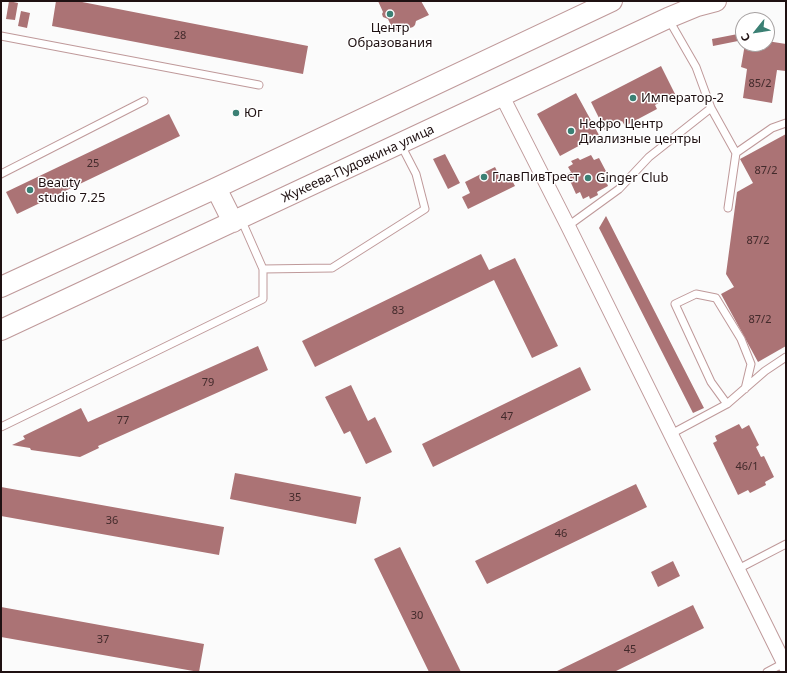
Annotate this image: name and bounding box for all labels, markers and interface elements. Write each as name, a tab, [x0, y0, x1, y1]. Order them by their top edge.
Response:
marker: Центр Образования	[385, 9, 395, 19]
north arrow	[735, 12, 775, 52]
place label: Центр Образования	[348, 20, 432, 51]
house number: 28	[174, 29, 186, 43]
text: С	[737, 31, 753, 45]
house number: 85/2	[749, 77, 771, 91]
place label: Император-2	[641, 90, 724, 106]
marker: Император-2	[628, 93, 638, 103]
place label: Юг	[244, 105, 263, 121]
marker: Юг	[231, 108, 241, 118]
place label: Нефро Центр Диализные центры	[579, 116, 701, 147]
street label: Жукеева-Пудовкина улица	[279, 122, 437, 206]
marker: Нефро Центр Диализные центры	[566, 126, 576, 136]
house number: 25	[87, 157, 99, 171]
house number: 87/2	[755, 164, 777, 178]
place label: ГлавПивТрест	[492, 169, 579, 185]
place label: Ginger Club	[596, 170, 669, 186]
marker: ГлавПивТрест	[479, 172, 489, 182]
marker: Ginger Club	[583, 173, 593, 183]
place label: Beauty studio 7.25	[38, 175, 105, 206]
marker: Beauty studio 7.25	[25, 185, 35, 195]
house number: 87/2	[747, 234, 769, 248]
house number: 83	[392, 304, 404, 318]
house number: 87/2	[749, 313, 771, 327]
house number: 79	[202, 376, 214, 390]
house number: 47	[501, 410, 513, 424]
house number: 77	[117, 414, 129, 428]
house number: 46/1	[736, 460, 758, 474]
house number: 35	[289, 491, 301, 505]
house number: 36	[106, 514, 118, 528]
house number: 46	[555, 527, 567, 541]
house number: 30	[411, 609, 423, 623]
house number: 37	[97, 633, 109, 647]
house number: 45	[624, 643, 636, 657]

